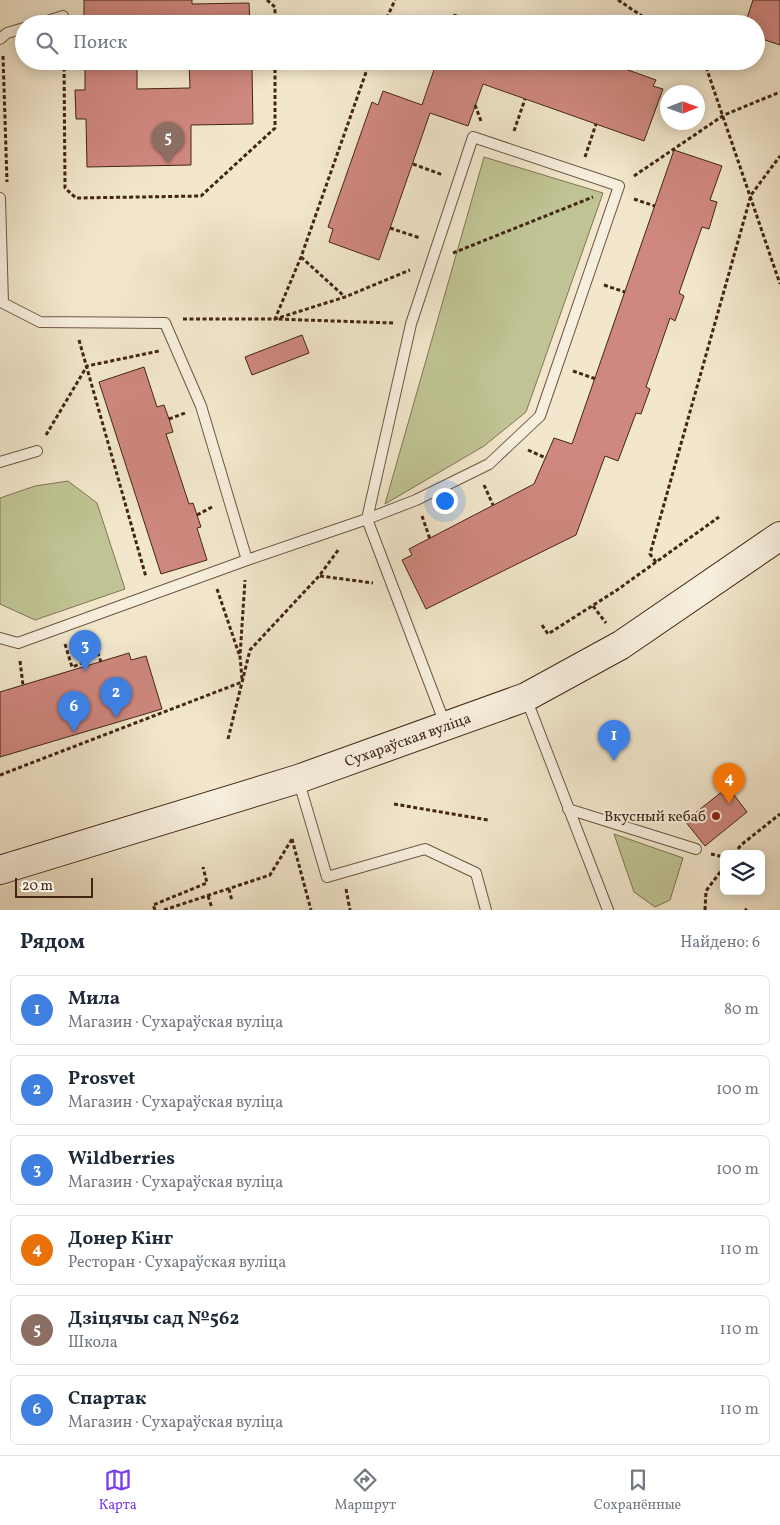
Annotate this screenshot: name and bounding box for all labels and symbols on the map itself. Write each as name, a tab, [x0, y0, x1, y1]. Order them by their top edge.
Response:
north arrow	[660, 85, 705, 130]
pin: 5	[152, 122, 184, 163]
your location	[432, 488, 458, 514]
pin: 3	[69, 630, 101, 671]
pin: 2	[100, 677, 132, 718]
pin: 6	[58, 691, 90, 732]
street label: Сухараўская вуліца	[342, 709, 474, 773]
pin: 1	[598, 720, 630, 761]
pin: 4	[713, 763, 745, 804]
place label: Вкусный кебаб	[604, 807, 706, 828]
marker: Вкусный кебаб	[710, 810, 722, 822]
scale bar	[15, 875, 92, 898]

